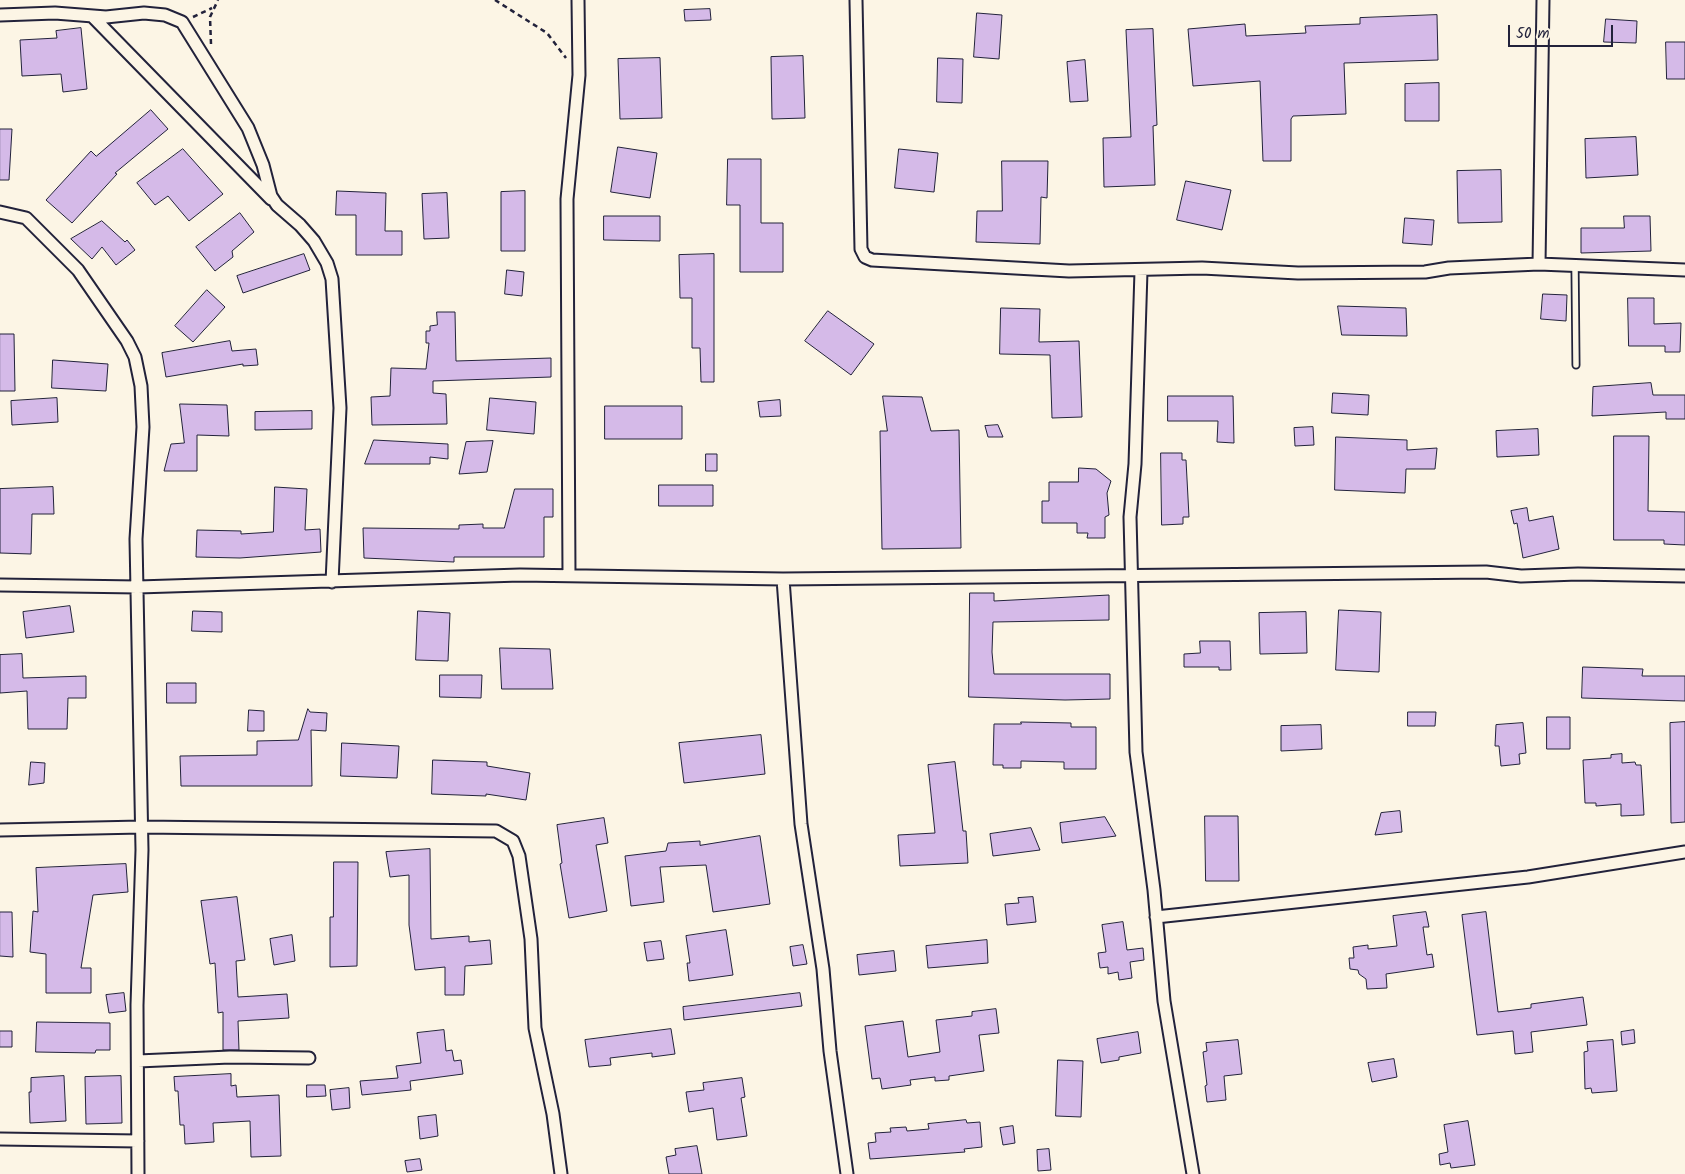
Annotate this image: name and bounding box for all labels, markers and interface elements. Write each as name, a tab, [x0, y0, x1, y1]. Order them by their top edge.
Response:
scale bar	[1510, 15, 1615, 47]
text: 50 m	[1516, 22, 1550, 46]

